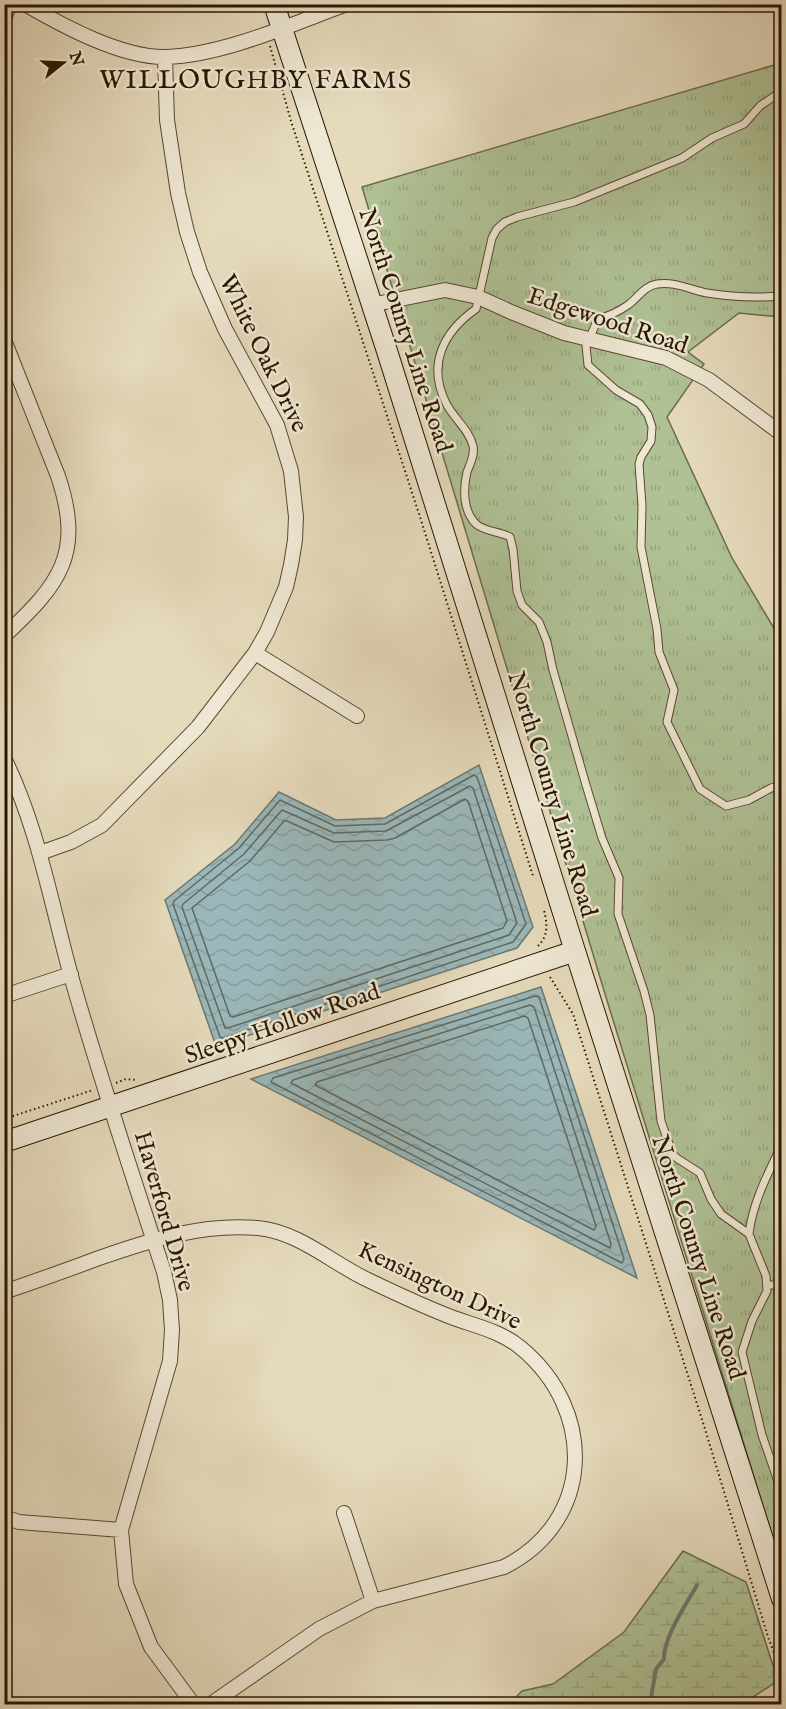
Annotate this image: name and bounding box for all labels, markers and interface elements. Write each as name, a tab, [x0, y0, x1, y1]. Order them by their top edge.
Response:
north arrow	[33, 33, 93, 93]
text: N	[63, 48, 87, 69]
district label: WILLOUGHBY FARMS	[99, 64, 413, 97]
street label: North County Line Road	[350, 204, 459, 457]
street label: White Oak Drive	[211, 270, 314, 438]
street label: Edgewood Road	[523, 281, 692, 362]
street label: North County Line Road	[499, 668, 604, 921]
street label: Sleepy Hollow Road	[181, 976, 384, 1072]
street label: Haverford Drive	[126, 1128, 201, 1295]
street label: North County Line Road	[643, 1131, 752, 1384]
street label: Kensington Drive	[353, 1235, 526, 1338]

